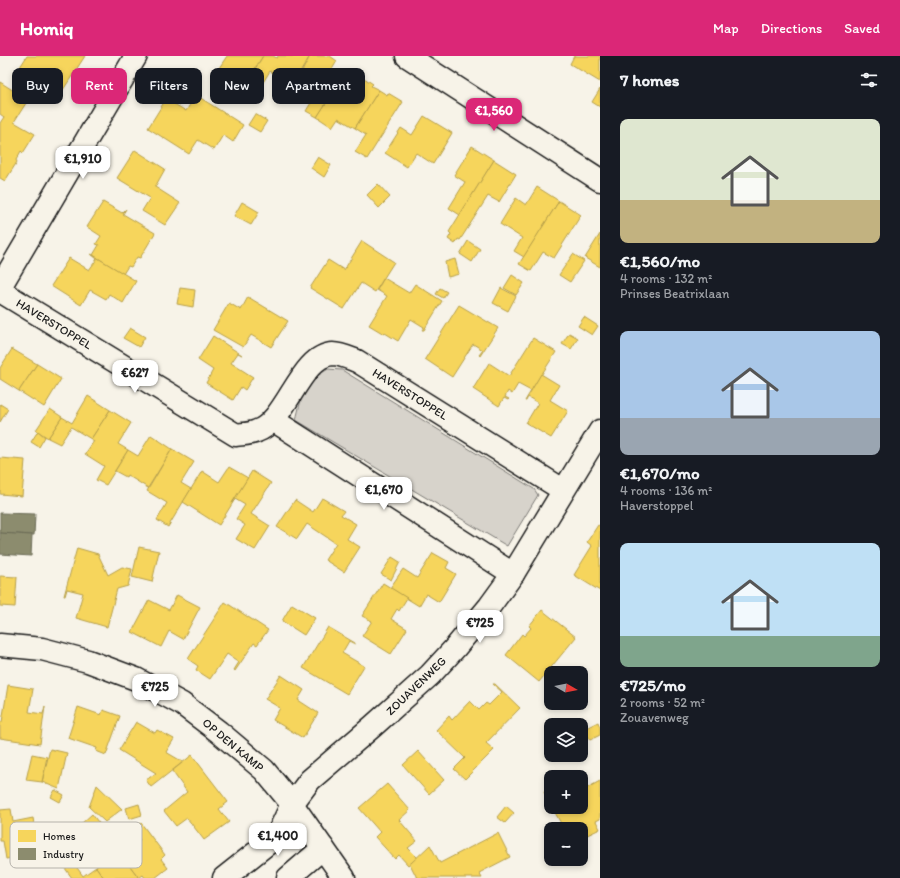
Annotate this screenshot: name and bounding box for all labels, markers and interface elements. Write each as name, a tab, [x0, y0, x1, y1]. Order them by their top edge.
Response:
text: Homiq	[20, 17, 73, 40]
text: Map	[713, 20, 739, 37]
text: Directions	[761, 20, 822, 37]
text: Saved	[844, 20, 880, 37]
chip: Buy	[12, 68, 63, 104]
chip: Rent	[71, 68, 127, 104]
chip: Filters	[135, 68, 202, 104]
chip: New	[210, 68, 264, 104]
chip: Apartment	[272, 68, 365, 104]
icon: filters	[858, 69, 880, 91]
text: 7 homes	[620, 70, 680, 90]
pin: €1,560	[461, 98, 527, 132]
text: €1,560	[475, 103, 513, 118]
icon: home	[714, 145, 786, 217]
pin: €1,910	[50, 146, 116, 180]
text: €1,910	[64, 151, 102, 166]
text: €1,560/mo	[620, 251, 700, 271]
text: 4 rooms · 132 m²	[620, 271, 712, 286]
text: Prinses Beatrixlaan	[620, 286, 729, 301]
street label: HAVERSTOPPEL	[14, 296, 94, 352]
icon: home	[714, 357, 786, 429]
pin: €627	[111, 360, 159, 394]
text: €627	[121, 365, 149, 380]
street label: HAVERSTOPPEL	[370, 365, 450, 423]
text: €1,670/mo	[620, 463, 700, 483]
pin: €1,670	[351, 477, 417, 511]
text: €1,670	[365, 482, 403, 497]
text: 4 rooms · 136 m²	[620, 483, 712, 498]
text: Haverstoppel	[620, 498, 693, 513]
icon: home	[714, 569, 786, 641]
pin: €725	[456, 610, 504, 644]
text: €725	[466, 615, 494, 630]
street label: ZOUAVENWEG	[383, 654, 449, 718]
north arrow	[544, 666, 588, 710]
map controls	[544, 666, 588, 866]
pin: €725	[131, 674, 179, 708]
text: €725/mo	[620, 675, 686, 695]
text: €725	[141, 679, 169, 694]
text: 2 rooms · 52 m²	[620, 695, 705, 710]
text: Zouavenweg	[620, 710, 689, 725]
street label: OP DEN KAMP	[200, 715, 266, 775]
button: layers	[544, 718, 588, 762]
button: +	[544, 770, 588, 814]
legend	[10, 822, 142, 868]
button: −	[544, 822, 588, 866]
pin: €1,400	[245, 823, 311, 857]
text: €1,400	[258, 828, 298, 843]
text: Homes	[43, 830, 76, 843]
text: Industry	[43, 848, 85, 861]

